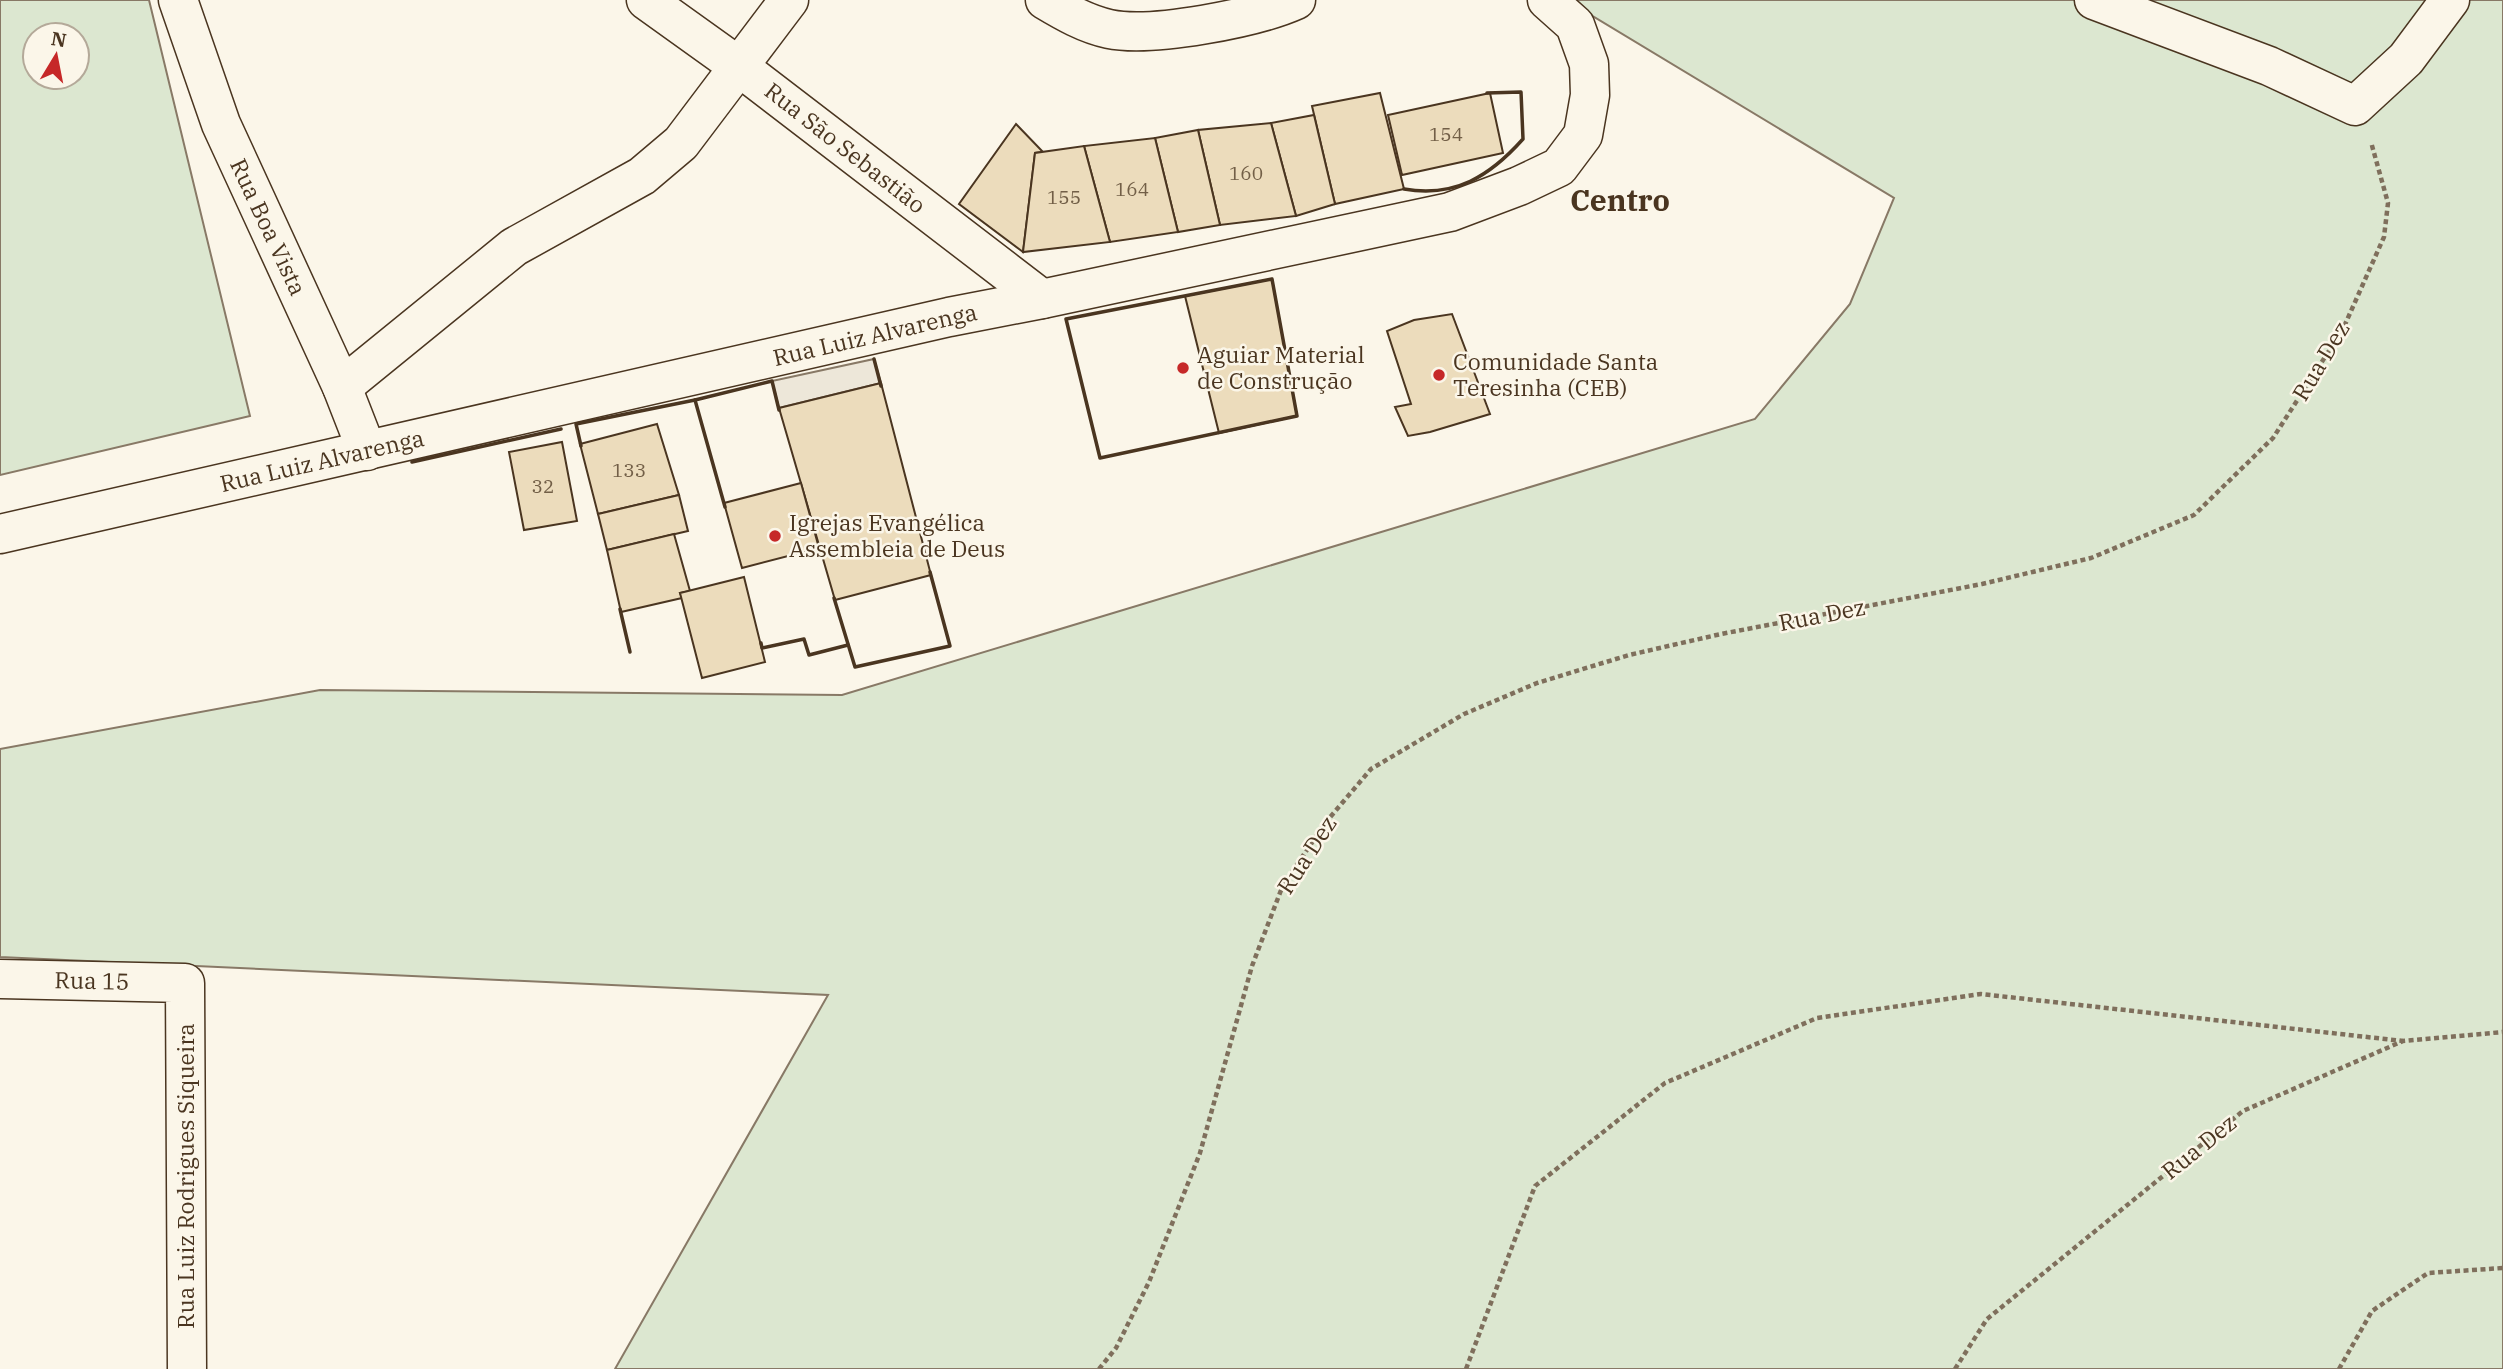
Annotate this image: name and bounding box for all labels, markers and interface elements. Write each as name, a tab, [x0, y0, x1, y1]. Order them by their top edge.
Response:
north arrow	[21, 21, 91, 91]
text: N	[49, 26, 68, 52]
street label: Rua São Sebastião	[759, 75, 932, 219]
house number: 154	[1429, 122, 1463, 146]
street label: Rua Boa Vista	[224, 153, 314, 300]
house number: 160	[1229, 161, 1263, 185]
house number: 164	[1115, 177, 1149, 201]
district label: Centro	[1570, 180, 1670, 219]
house number: 155	[1047, 185, 1081, 209]
street label: Rua Luiz Alvarenga	[770, 296, 980, 372]
street label: Rua Dez	[2285, 315, 2356, 406]
place label: Aguiar Material de Construção	[1197, 339, 1365, 395]
place label: Comunidade Santa Teresinha (CEB)	[1453, 346, 1658, 402]
marker: Aguiar Material de Construção	[1175, 360, 1191, 376]
marker: Comunidade Santa Teresinha (CEB)	[1431, 367, 1447, 383]
street label: Rua Luiz Alvarenga	[217, 422, 427, 498]
house number: 133	[612, 458, 646, 482]
house number: 32	[532, 474, 554, 498]
place label: Igrejas Evangélica Assembleia de Deus	[789, 507, 1005, 563]
marker: Igrejas Evangélica Assembleia de Deus	[767, 528, 783, 544]
street label: Rua Dez	[1776, 591, 1868, 637]
street label: Rua Dez	[1270, 810, 1343, 899]
street label: Rua 15	[54, 964, 130, 996]
street label: Rua Luiz Rodrigues Siqueira	[170, 1023, 200, 1329]
street label: Rua Dez	[2155, 1107, 2242, 1185]

